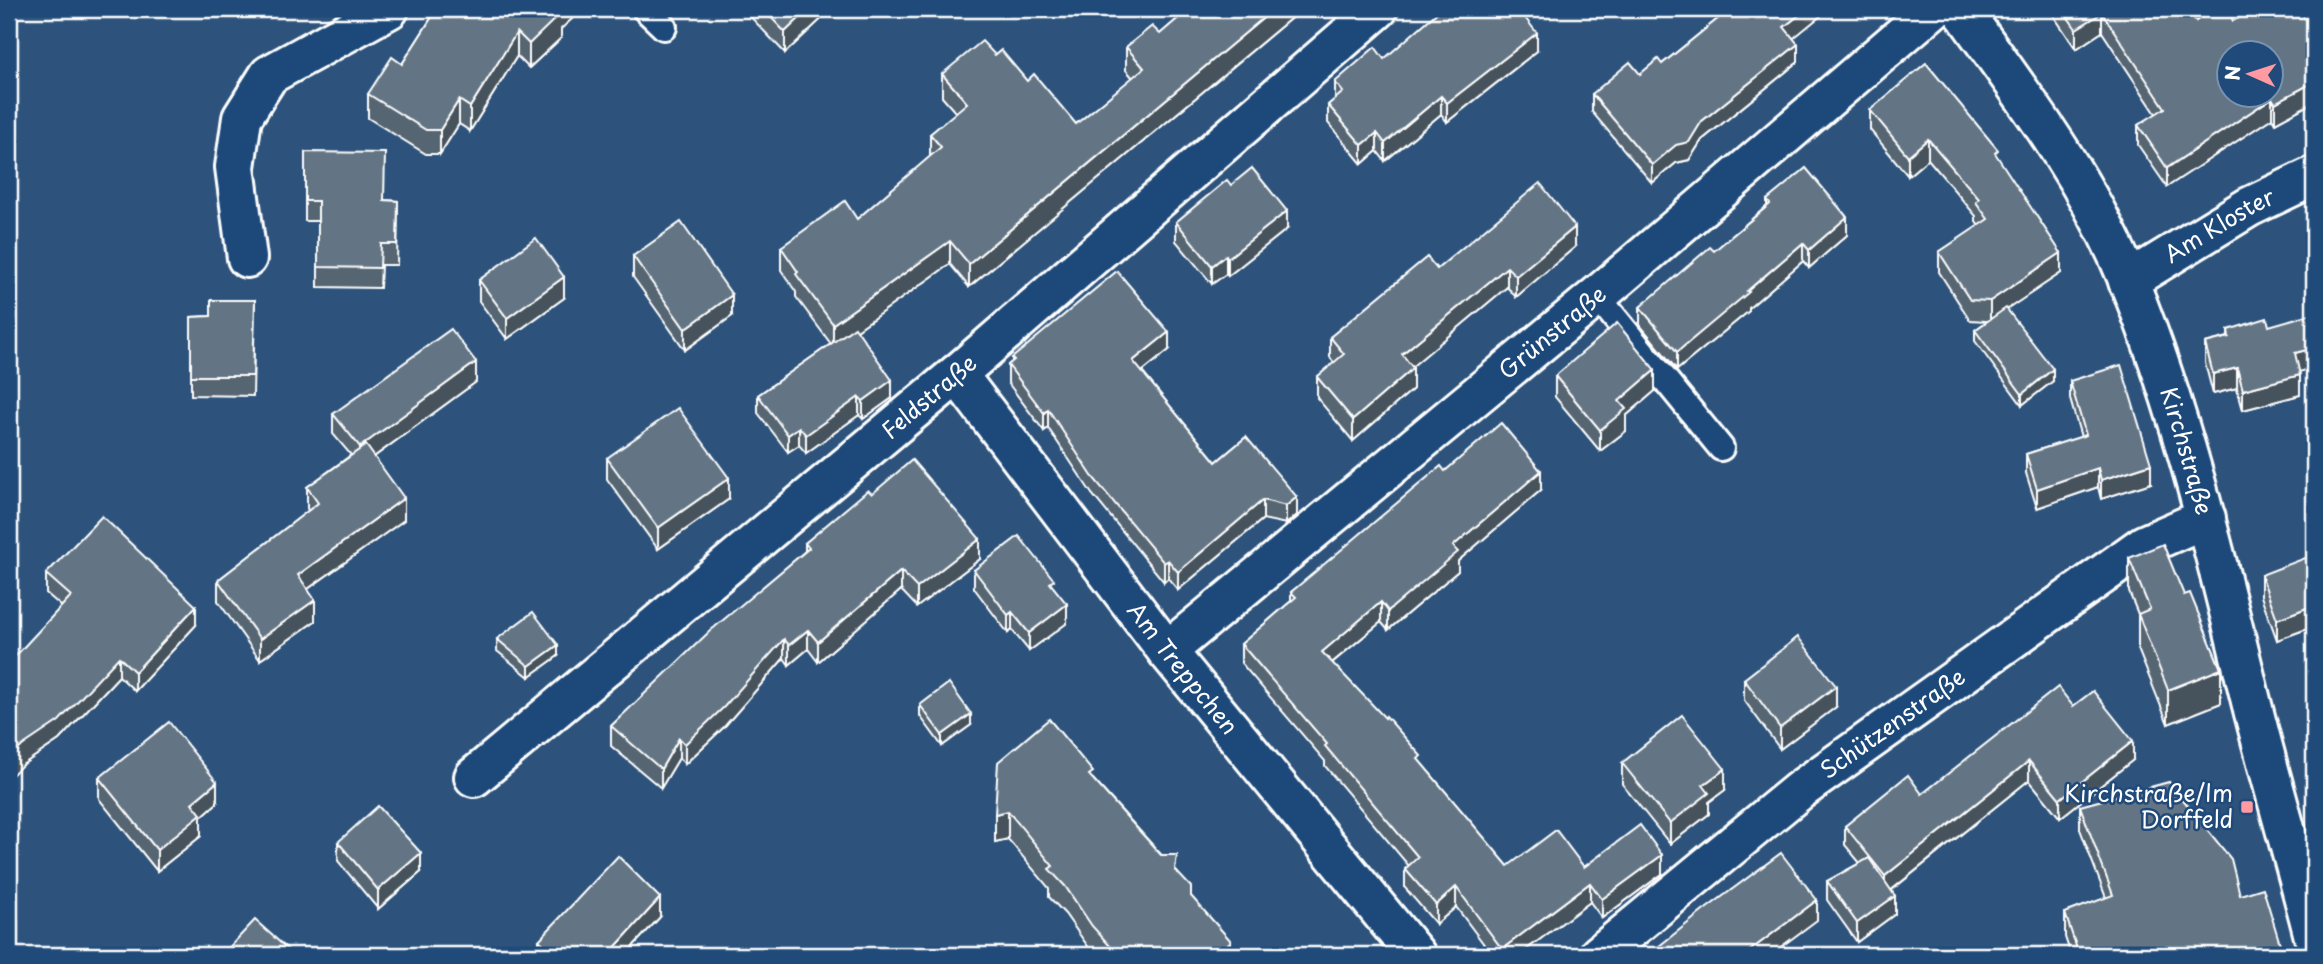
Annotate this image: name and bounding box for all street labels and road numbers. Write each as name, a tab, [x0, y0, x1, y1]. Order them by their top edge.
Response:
street label: Am Kloster	[2157, 178, 2280, 271]
street label: Grünstraße	[1490, 276, 1613, 387]
street label: Feldstraße	[873, 345, 984, 446]
street label: Kirchstraße	[2152, 382, 2223, 518]
street label: Am Treppchen	[1120, 594, 1247, 741]
street label: Schützenstraße	[1812, 659, 1972, 787]

